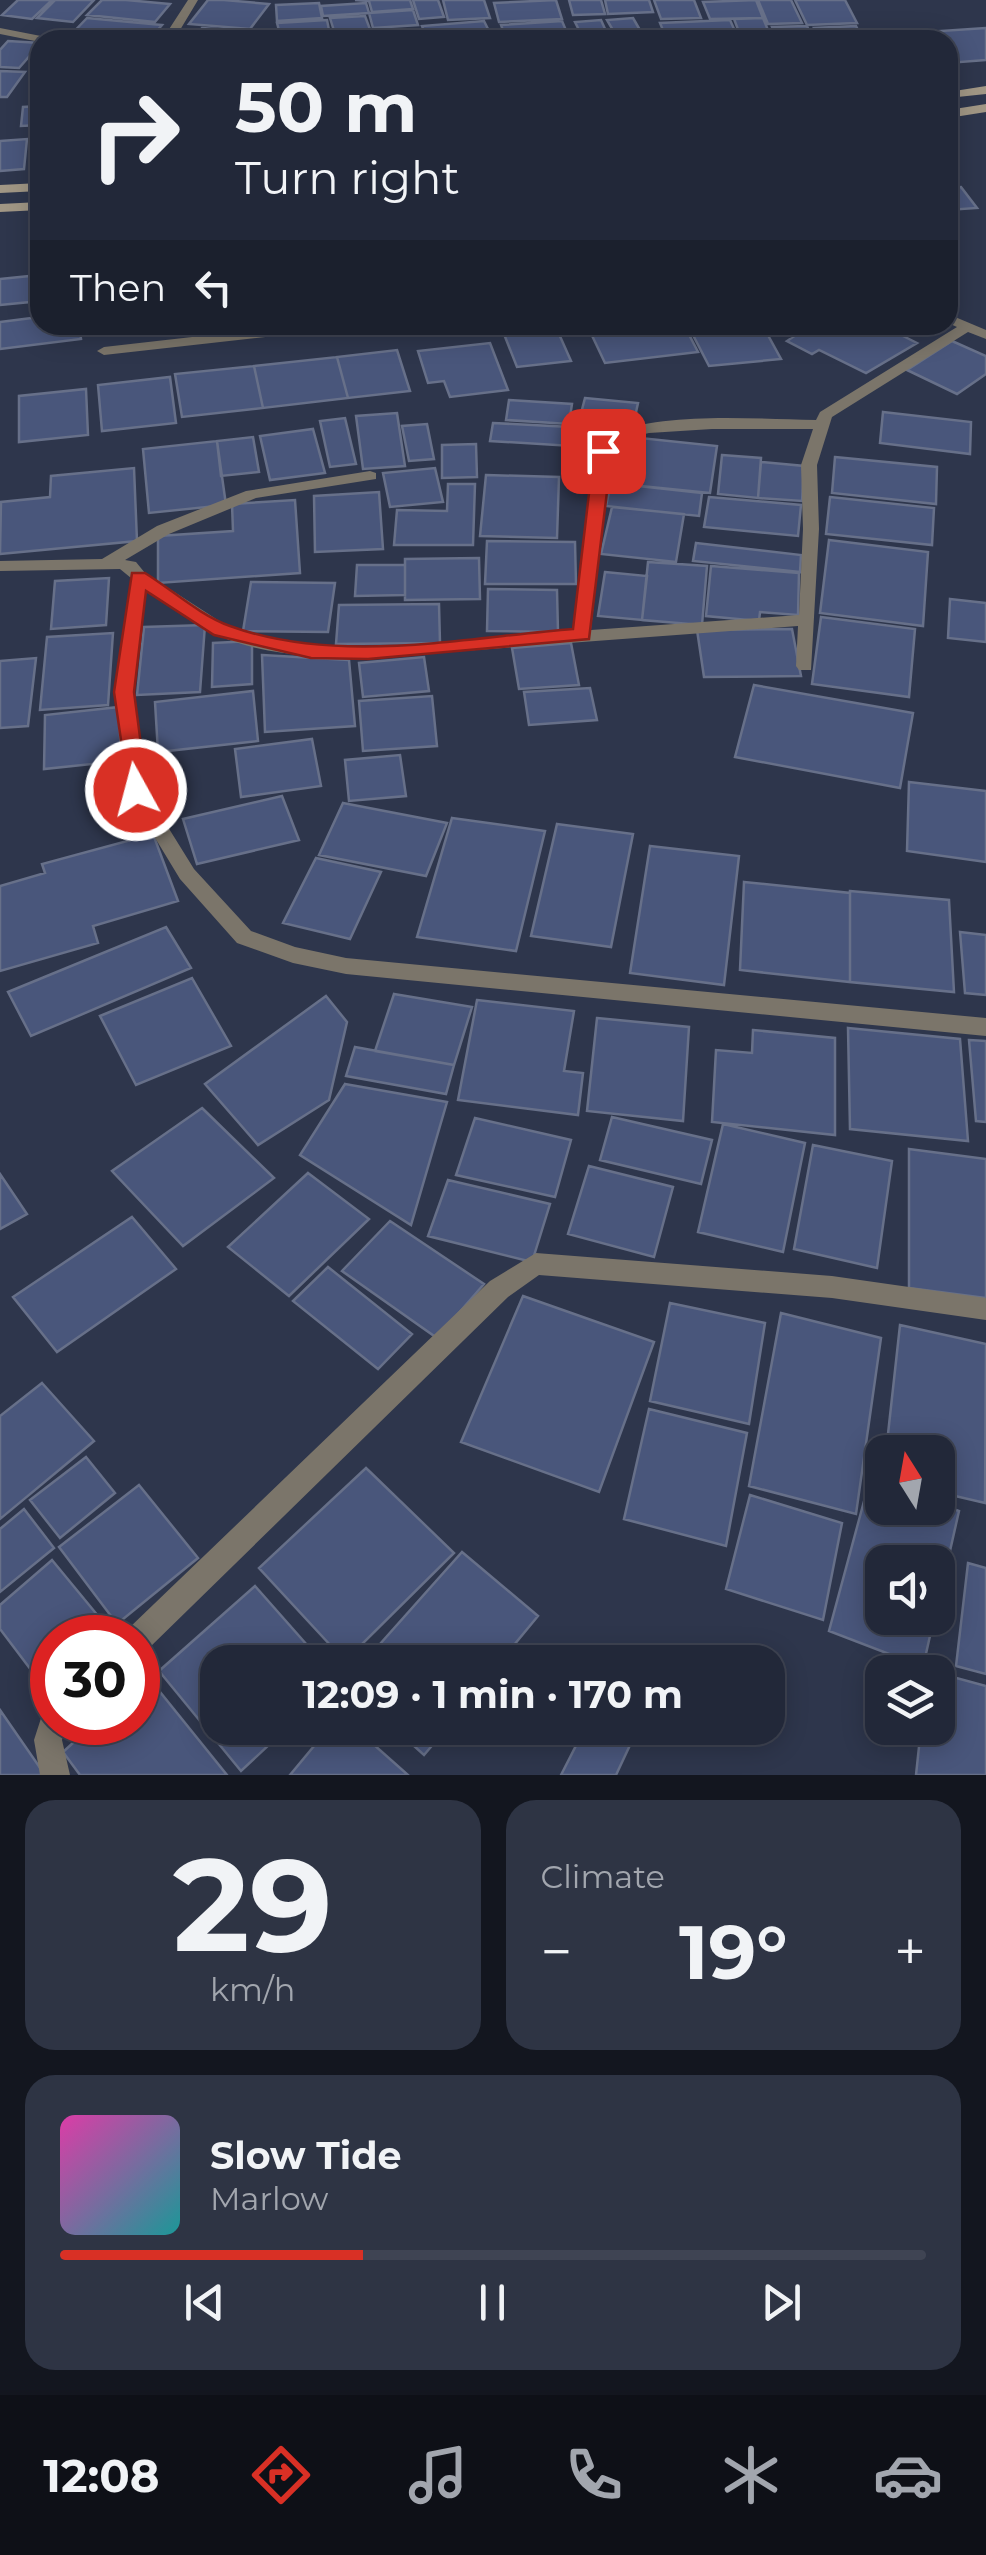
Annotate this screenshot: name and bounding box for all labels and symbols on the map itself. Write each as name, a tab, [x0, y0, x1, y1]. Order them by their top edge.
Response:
pin	[561, 409, 646, 494]
position arrow	[84, 738, 188, 842]
north arrow	[865, 1435, 955, 1525]
speed limit sign: 30	[30, 1615, 160, 1745]

